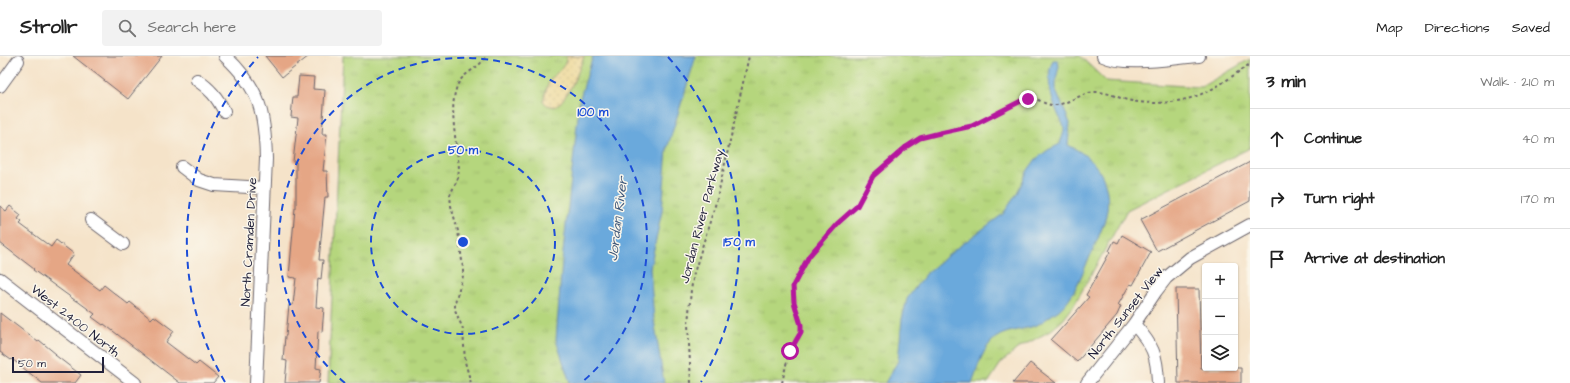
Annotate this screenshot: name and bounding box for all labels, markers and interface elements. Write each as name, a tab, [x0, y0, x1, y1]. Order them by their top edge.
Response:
search box	[102, 10, 382, 46]
text: Strollr	[20, 14, 78, 41]
icon: search	[116, 17, 138, 39]
text: Search here	[148, 17, 236, 38]
text: Map	[1376, 18, 1403, 38]
text: Directions	[1425, 18, 1490, 38]
text: Saved	[1512, 18, 1550, 38]
text: 3 min	[1266, 70, 1306, 94]
text: Walk · 210 m	[1480, 73, 1554, 91]
route end	[1019, 90, 1037, 108]
text: 100 m	[578, 104, 609, 121]
icon: ahead	[1266, 128, 1288, 150]
text: Continue	[1304, 128, 1362, 149]
text: 40 m	[1522, 130, 1554, 148]
text: 50 m	[448, 142, 479, 159]
street label: Jordan River Parkway	[675, 147, 729, 286]
water label: Jordan River	[603, 175, 633, 262]
street label: North Cramden Drive	[237, 177, 261, 307]
icon: right	[1266, 188, 1288, 210]
text: Turn right	[1304, 188, 1375, 209]
text: 170 m	[1521, 190, 1554, 208]
text: 150 m	[723, 234, 756, 251]
centre of rings	[456, 235, 470, 249]
icon: arrive	[1266, 248, 1288, 270]
text: Arrive at destination	[1304, 248, 1445, 269]
street label: North Sunset View	[1084, 263, 1168, 363]
map controls	[1202, 263, 1238, 371]
button: +	[1202, 263, 1238, 299]
street label: West 2400 North	[27, 280, 124, 362]
button: −	[1202, 299, 1238, 335]
button: layers	[1202, 335, 1238, 371]
route start	[781, 342, 799, 360]
scale bar	[12, 355, 104, 374]
text: 50 m	[18, 356, 46, 371]

